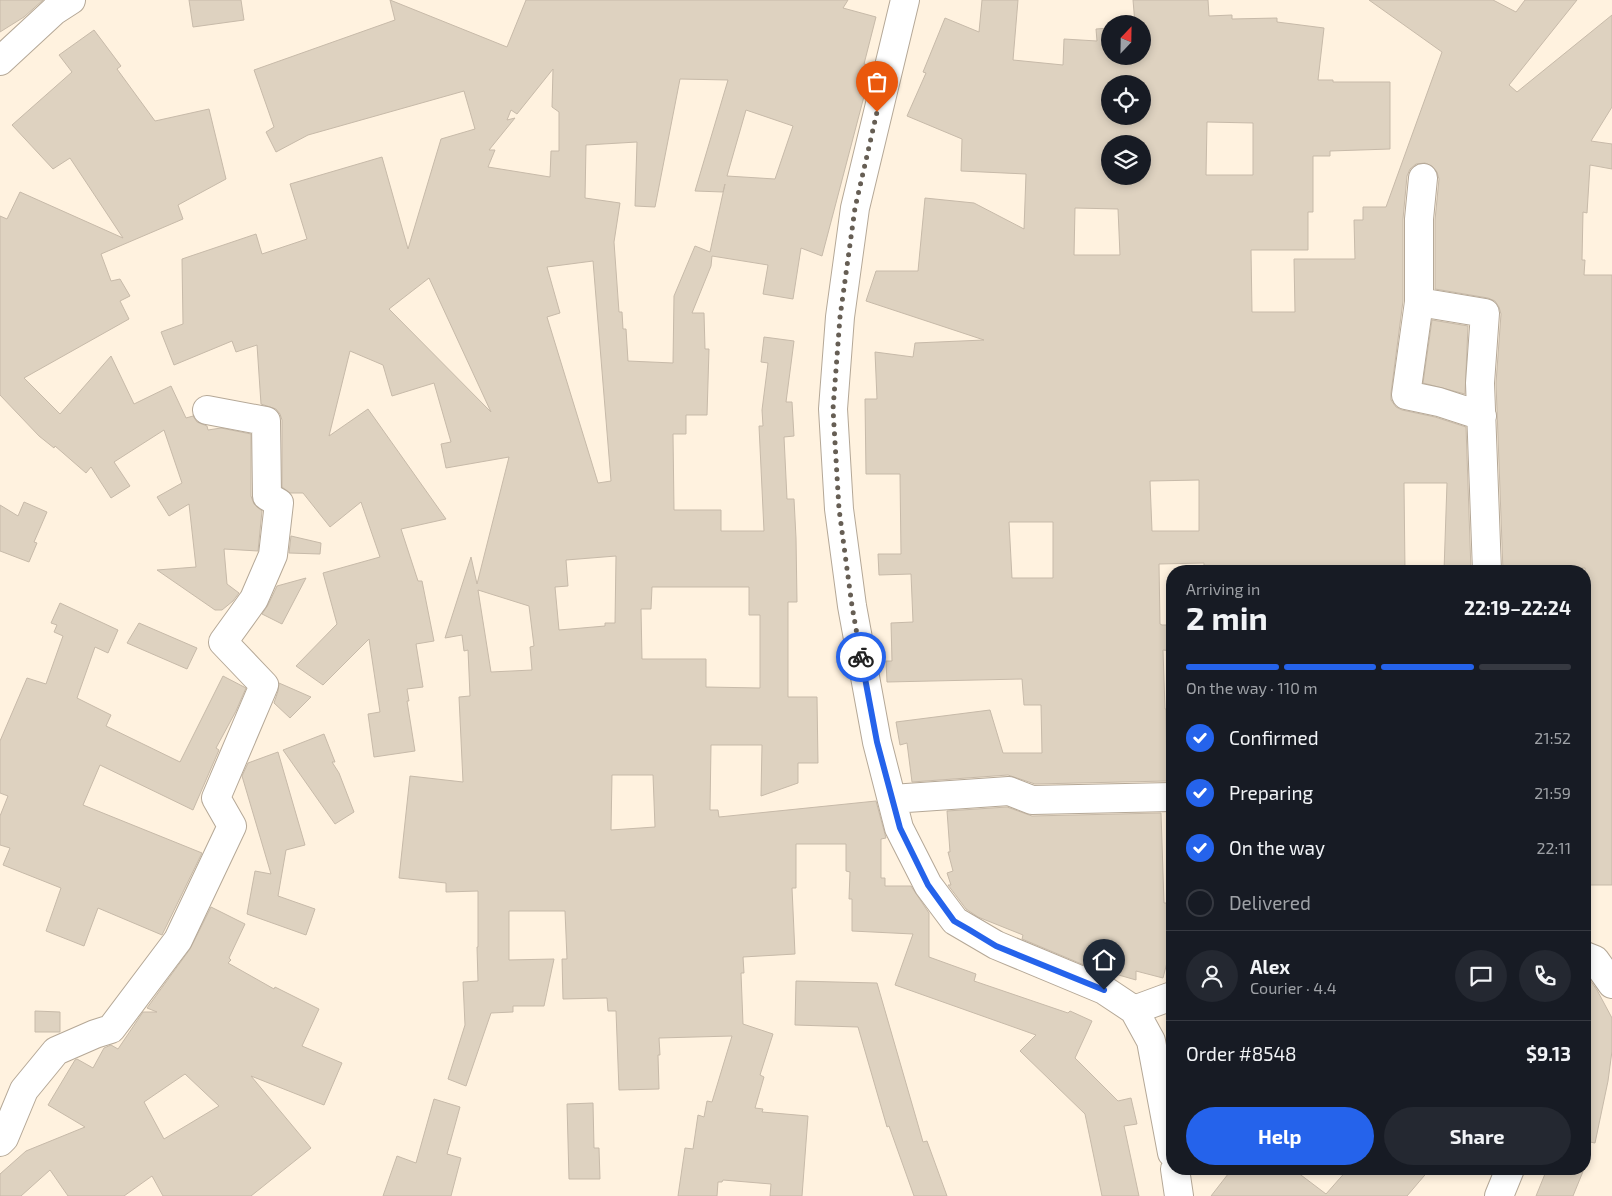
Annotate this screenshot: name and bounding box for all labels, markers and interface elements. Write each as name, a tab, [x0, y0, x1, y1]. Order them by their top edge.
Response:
north arrow	[1101, 15, 1151, 65]
map controls	[1101, 15, 1151, 185]
pin	[856, 61, 898, 112]
icon: bag	[863, 68, 891, 96]
button: locate	[1101, 75, 1151, 125]
button: layers	[1101, 135, 1151, 185]
text: Arriving in	[1186, 579, 1260, 598]
text: 22:19–22:24	[1464, 596, 1571, 619]
text: 2 min	[1186, 598, 1268, 636]
courier	[836, 632, 886, 682]
icon: bike	[847, 643, 875, 671]
text: On the way · 110 m	[1186, 678, 1317, 697]
icon: check	[1186, 724, 1214, 752]
text: Confirmed	[1229, 726, 1319, 749]
text: 21:52	[1534, 728, 1571, 747]
icon: check	[1186, 779, 1214, 807]
text: Preparing	[1229, 781, 1313, 804]
text: 21:59	[1534, 783, 1571, 802]
icon: check	[1186, 834, 1214, 862]
text: On the way	[1229, 836, 1325, 859]
text: 22:11	[1537, 838, 1571, 857]
text: Delivered	[1229, 891, 1311, 914]
pin	[1083, 939, 1125, 990]
icon: home	[1090, 946, 1118, 974]
button: person	[1186, 950, 1238, 1002]
button: chat	[1455, 950, 1507, 1002]
button: phone	[1519, 950, 1571, 1002]
text: Alex	[1250, 955, 1290, 978]
text: Courier · 4.4	[1250, 978, 1337, 997]
text: Order #8548	[1186, 1042, 1297, 1065]
text: $9.13	[1526, 1042, 1571, 1065]
button: Help	[1186, 1107, 1374, 1165]
button: Share	[1384, 1107, 1571, 1165]

